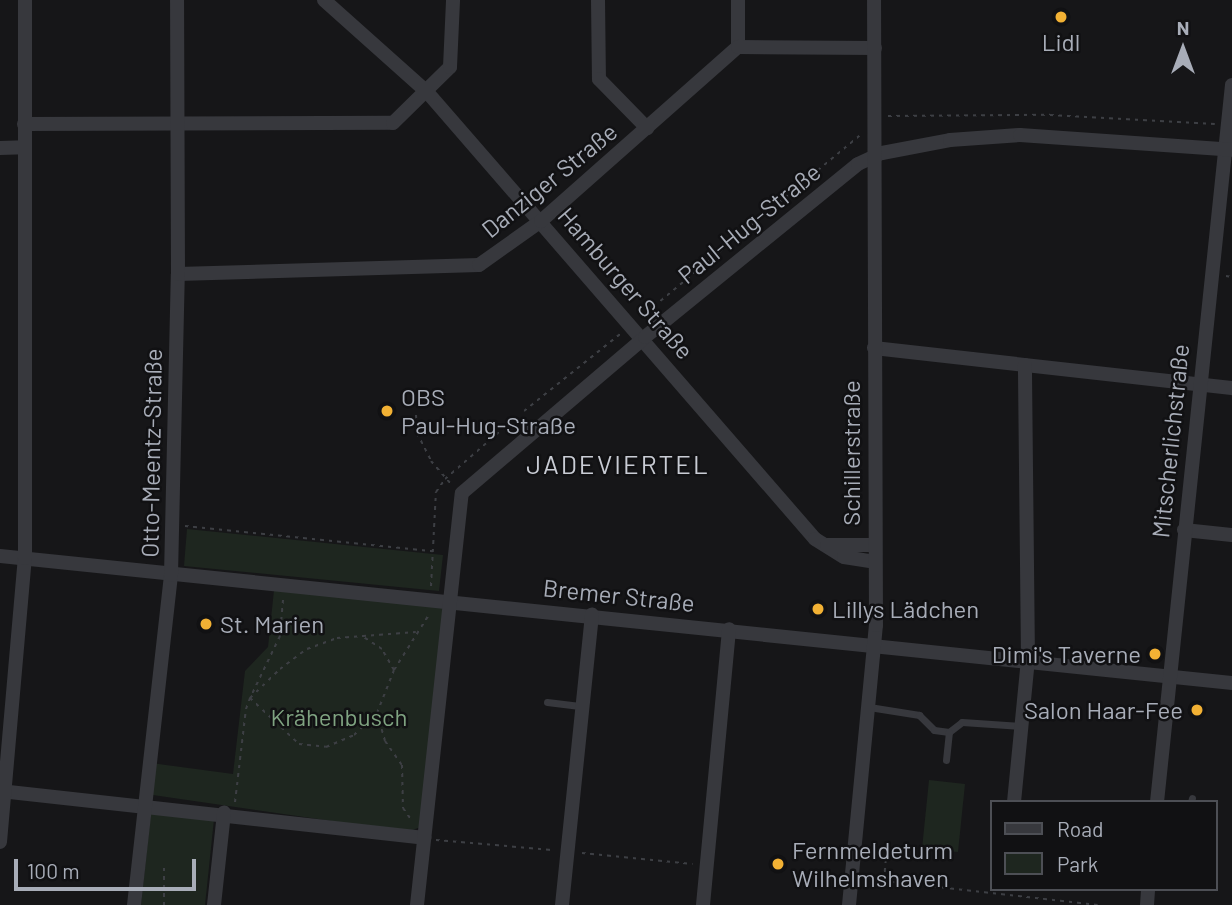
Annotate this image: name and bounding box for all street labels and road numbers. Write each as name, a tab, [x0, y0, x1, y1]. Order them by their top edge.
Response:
street label: Danziger Straße	[476, 117, 622, 243]
street label: Paul-Hug-Straße	[672, 157, 826, 289]
street label: Hamburger Straße	[552, 201, 700, 365]
street label: Mitscherlichstraße	[1145, 343, 1195, 539]
street label: Otto-Meentz-Straße	[135, 348, 167, 558]
street label: Schillerstraße	[837, 380, 865, 526]
street label: Bremer Straße	[542, 573, 696, 617]

